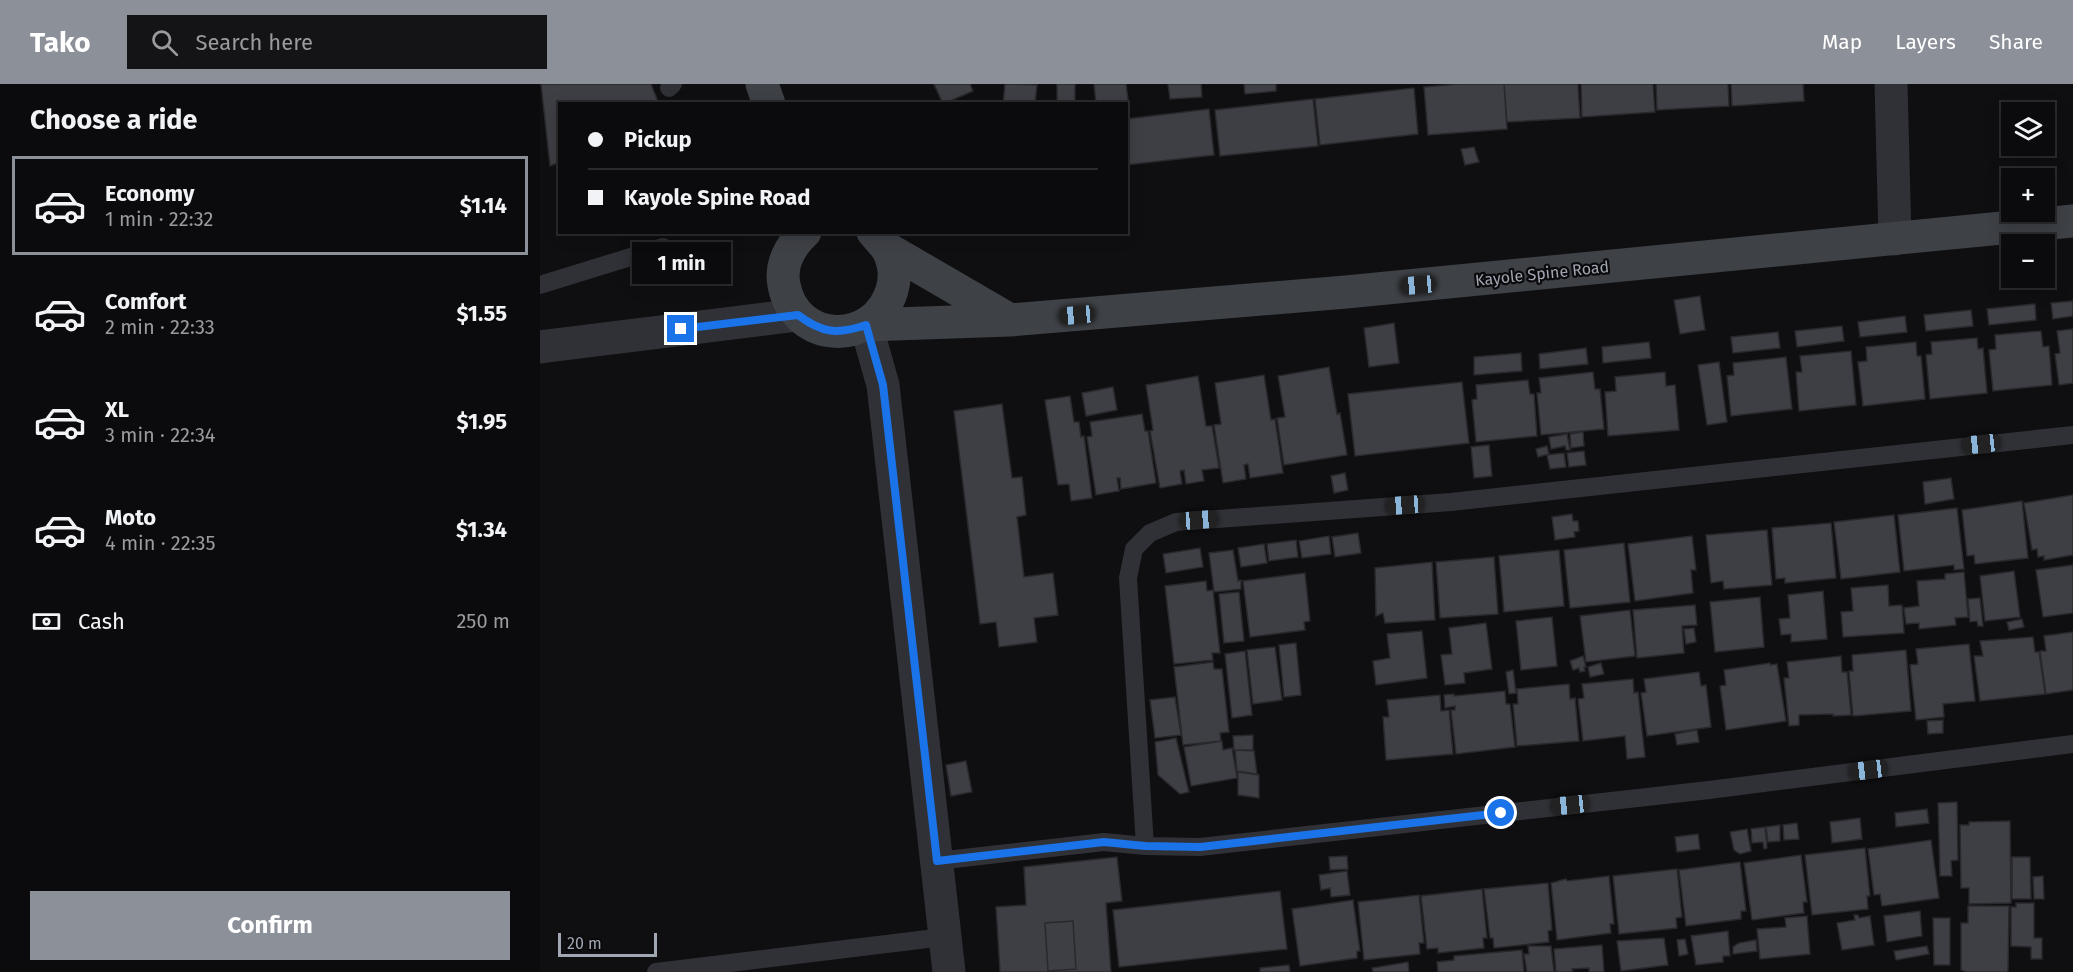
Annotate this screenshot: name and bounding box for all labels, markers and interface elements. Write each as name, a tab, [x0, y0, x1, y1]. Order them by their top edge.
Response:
search box	[127, 15, 547, 69]
text: Tako	[30, 26, 91, 59]
icon: search	[148, 26, 181, 59]
text: Search here	[196, 29, 313, 56]
text: Map	[1822, 29, 1862, 55]
text: Layers	[1895, 29, 1956, 55]
text: Share	[1989, 29, 2043, 55]
map controls	[2001, 102, 2055, 288]
button: layers	[2001, 102, 2055, 156]
text: Choose a ride	[30, 104, 197, 136]
text: Pickup	[624, 126, 692, 153]
button: +	[2001, 168, 2055, 222]
icon: car	[33, 179, 87, 233]
text: Economy	[105, 180, 194, 207]
text: Kayole Spine Road	[624, 184, 810, 211]
text: $1.14	[460, 192, 507, 219]
text: 1 min · 22:32	[105, 207, 213, 231]
button: −	[2001, 234, 2055, 288]
callout: 1 min	[632, 242, 730, 284]
text: 1 min	[657, 251, 706, 275]
street label: Kayole Spine Road	[1474, 257, 1610, 290]
car	[1399, 274, 1437, 296]
icon: car	[33, 287, 87, 341]
text: Comfort	[105, 288, 186, 315]
text: $1.55	[457, 300, 507, 327]
car	[1058, 304, 1096, 326]
text: 2 min · 22:33	[105, 315, 215, 339]
route end	[667, 315, 694, 342]
icon: car	[33, 395, 87, 449]
text: XL	[105, 396, 129, 423]
text: $1.95	[457, 408, 507, 435]
text: 3 min · 22:34	[105, 423, 215, 447]
car	[1962, 433, 2000, 455]
car	[1386, 495, 1424, 515]
icon: car	[33, 503, 87, 557]
text: Moto	[105, 504, 156, 531]
car	[1180, 510, 1218, 530]
text: $1.34	[456, 516, 507, 543]
text: 4 min · 22:35	[105, 531, 216, 555]
icon: cash	[30, 605, 63, 638]
text: Cash	[78, 608, 125, 635]
text: 250 m	[456, 609, 510, 633]
car	[1849, 759, 1887, 781]
car	[1551, 794, 1589, 816]
route start	[1487, 799, 1514, 826]
button: Confirm	[30, 891, 510, 960]
scale bar	[558, 930, 657, 958]
text: 20 m	[567, 934, 602, 953]

